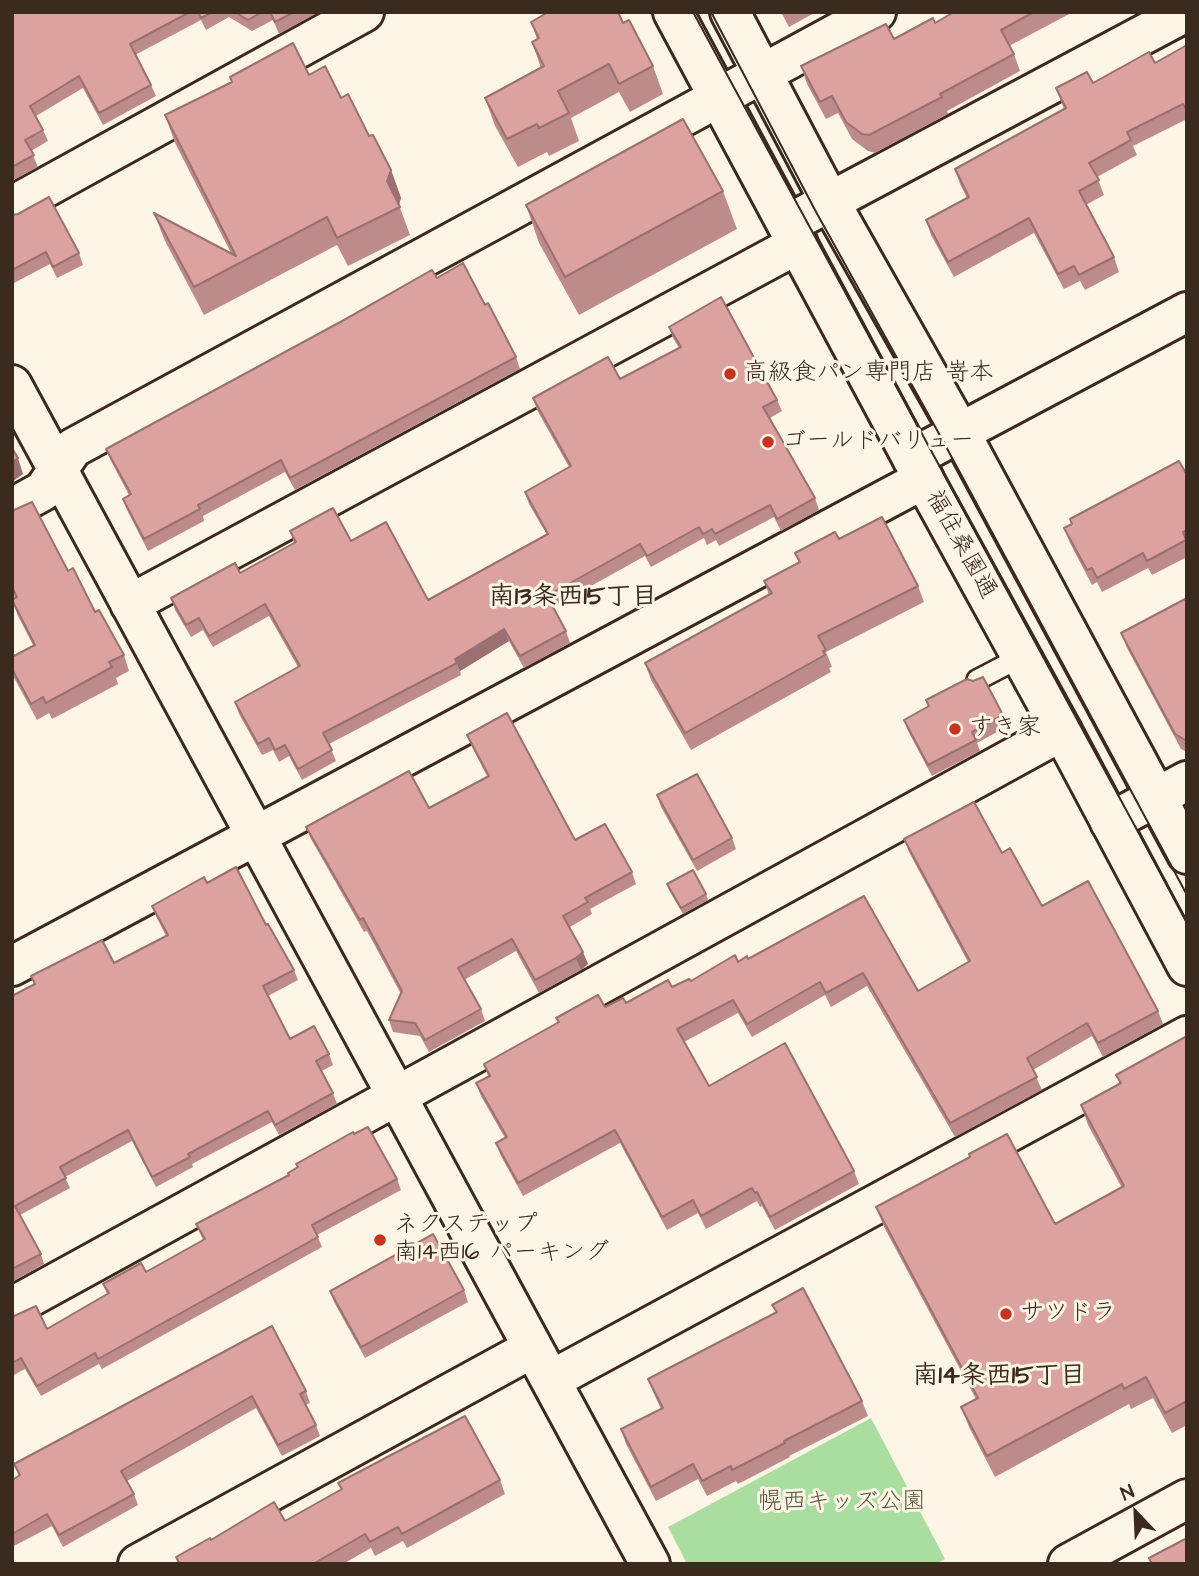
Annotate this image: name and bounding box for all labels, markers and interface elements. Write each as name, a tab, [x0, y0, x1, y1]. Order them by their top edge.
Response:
place label: 高級食パン専門店 嵜本	[744, 360, 994, 388]
marker: 高級食パン専門店 嵜本	[722, 366, 738, 382]
place label: ゴールドバリュー	[782, 428, 974, 456]
marker: ゴールドバリュー	[760, 434, 776, 450]
street label: 福住桑園通	[918, 486, 1002, 604]
district label: 南13条西15丁目	[489, 583, 657, 615]
place label: すき家	[969, 715, 1041, 743]
marker: すき家	[947, 721, 963, 737]
place label: ネクステップ 南14西16 パーキング	[394, 1212, 609, 1268]
marker: ネクステップ 南14西16 パーキング	[372, 1232, 388, 1248]
place label: サツドラ	[1020, 1300, 1116, 1328]
marker: サツドラ	[998, 1306, 1014, 1322]
district label: 南14条西15丁目	[913, 1362, 1085, 1394]
north arrow	[1101, 1478, 1171, 1548]
text: N	[1117, 1478, 1138, 1508]
park label: 幌西キッズ公園	[758, 1489, 926, 1517]

